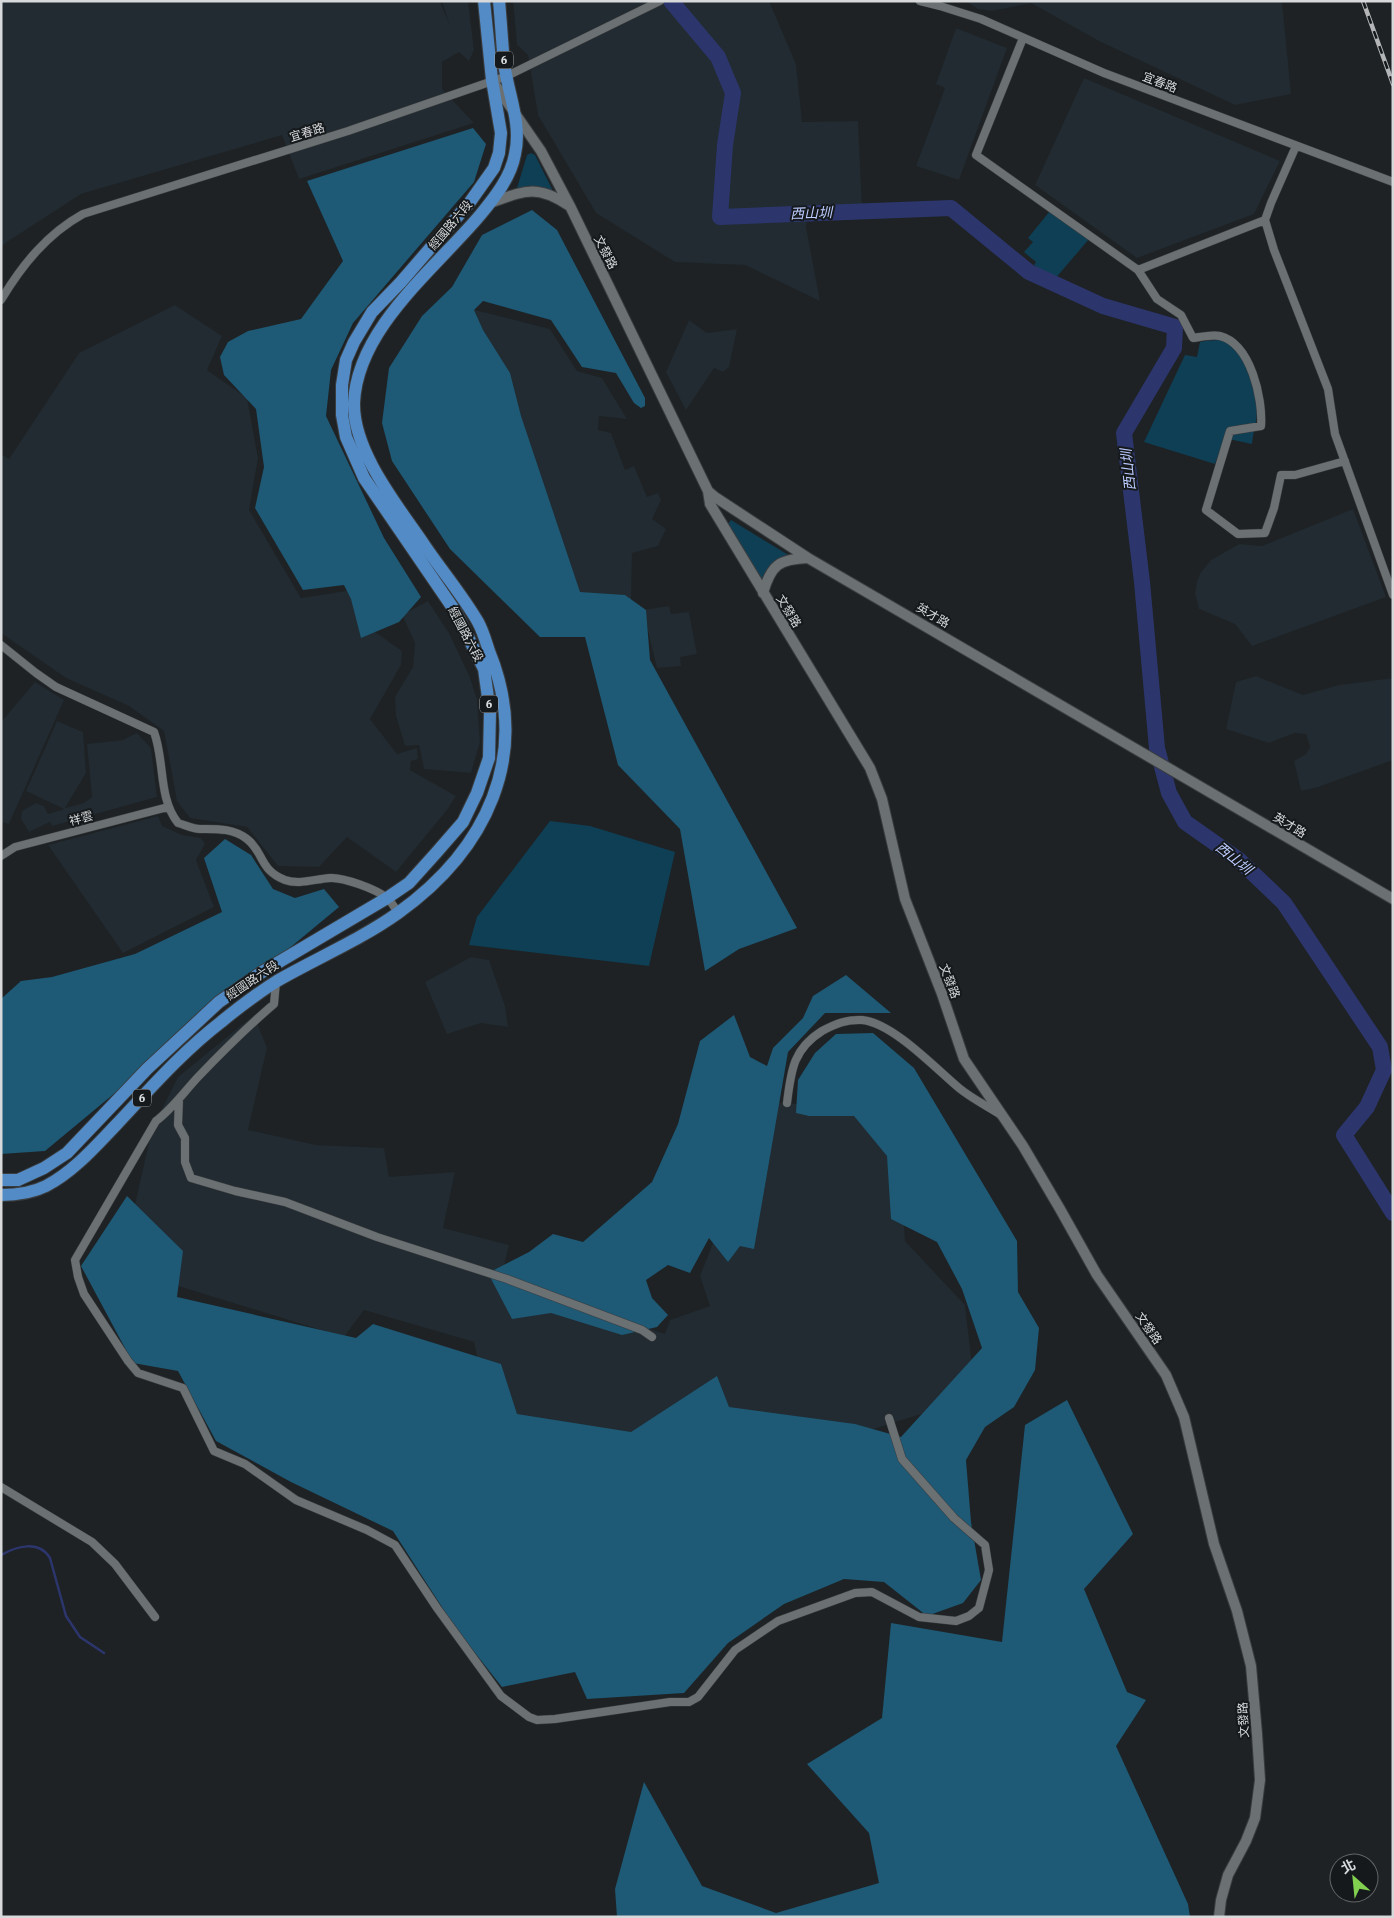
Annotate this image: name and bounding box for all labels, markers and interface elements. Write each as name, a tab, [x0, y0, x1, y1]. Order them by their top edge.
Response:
road number: 6	[495, 52, 513, 68]
street label: 宜春路	[1141, 69, 1179, 95]
street label: 宜春路	[288, 120, 326, 144]
street label: 經國路六段	[425, 197, 475, 253]
water label: 西山圳	[790, 203, 834, 223]
street label: 文發路	[591, 233, 621, 271]
water label: 西山圳	[1117, 446, 1139, 492]
street label: 文發路	[773, 592, 805, 630]
street label: 英才路	[914, 600, 952, 630]
street label: 經國路六段	[445, 604, 487, 664]
road number: 6	[480, 696, 498, 712]
street label: 祥雲	[67, 808, 95, 828]
street label: 英才路	[1271, 809, 1309, 841]
water label: 西山圳	[1212, 838, 1258, 879]
street label: 經國路六段	[223, 957, 281, 1003]
street label: 文發路	[937, 962, 963, 1000]
road number: 6	[133, 1090, 151, 1106]
street label: 文發路	[1133, 1309, 1165, 1347]
street label: 文發路	[1235, 1702, 1251, 1738]
north arrow	[1329, 1853, 1379, 1903]
text: 北	[1338, 1855, 1358, 1878]

